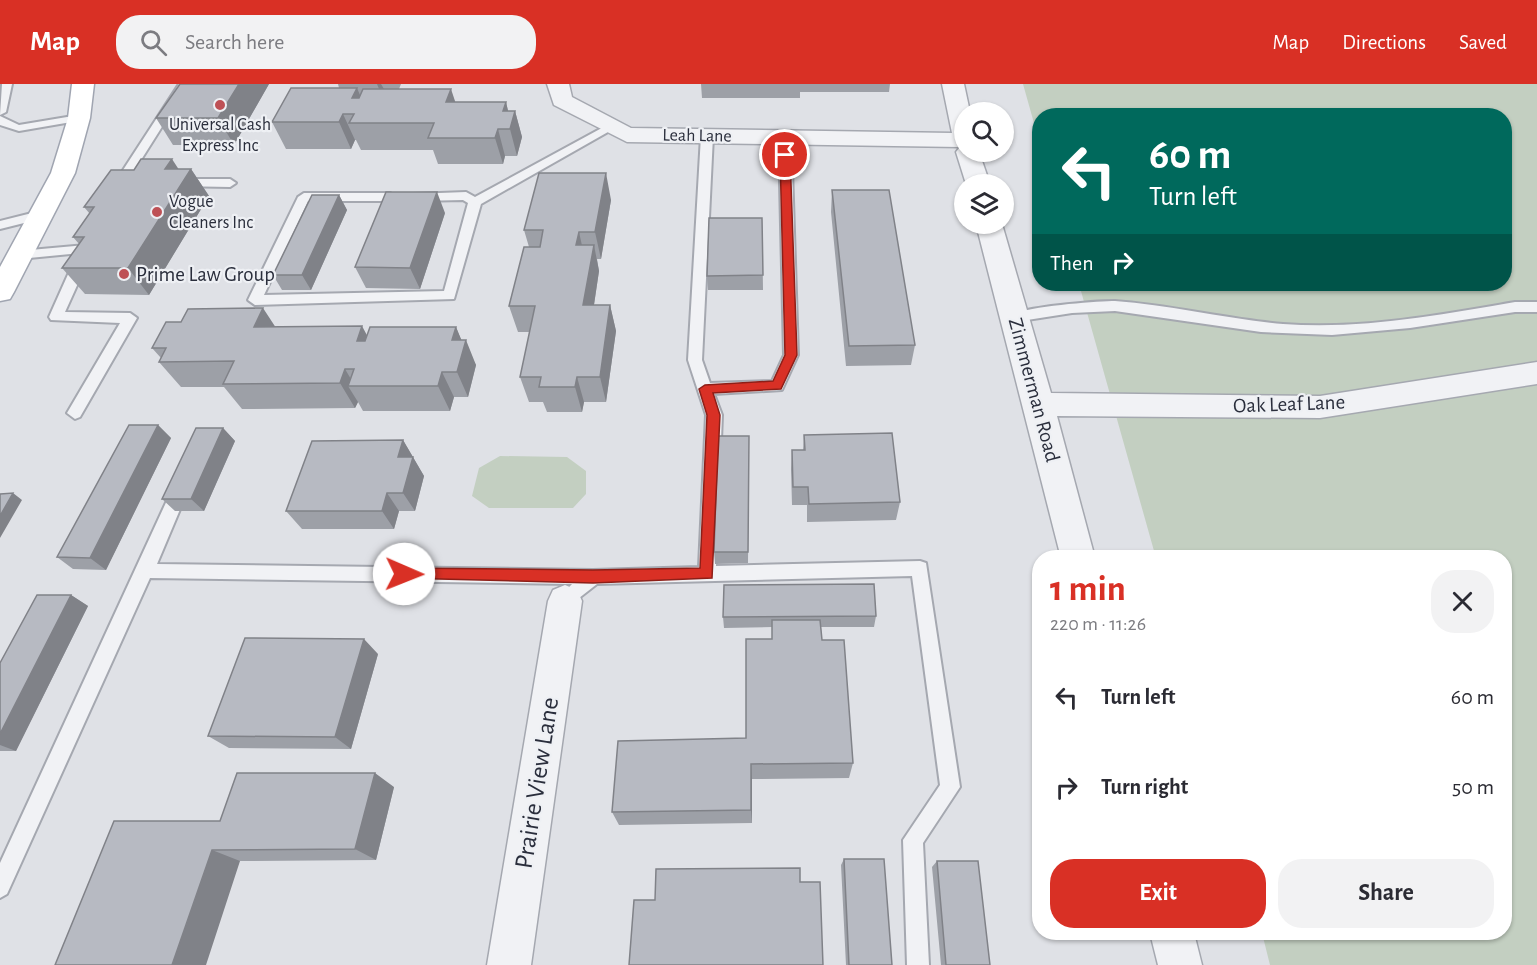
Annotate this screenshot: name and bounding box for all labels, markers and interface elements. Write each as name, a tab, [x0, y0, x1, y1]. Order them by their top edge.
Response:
search box	[116, 15, 536, 69]
icon: search	[137, 26, 170, 59]
text: Map	[30, 28, 80, 56]
text: Search here	[185, 31, 284, 53]
text: Map	[1273, 32, 1309, 53]
text: Directions	[1342, 32, 1426, 53]
text: Saved	[1459, 32, 1507, 53]
marker: Universal Cash Express Inc	[213, 98, 227, 112]
map controls	[954, 102, 1014, 234]
button: search	[954, 102, 1014, 162]
place label: Universal Cash Express Inc	[169, 116, 271, 155]
street label: Leah Lane	[662, 126, 732, 146]
pin	[759, 129, 810, 180]
icon: left	[1050, 132, 1128, 210]
text: 60 m	[1149, 134, 1231, 176]
icon: arrive	[768, 138, 801, 171]
button: layers	[954, 174, 1014, 234]
text: Turn left	[1149, 183, 1237, 210]
place label: Vogue Cleaners Inc	[169, 193, 253, 232]
marker: Vogue Cleaners Inc	[150, 205, 164, 219]
icon: right	[1106, 246, 1139, 279]
text: Then	[1050, 252, 1094, 274]
place label: Prime Law Group	[136, 264, 275, 285]
marker: Prime Law Group	[117, 267, 131, 281]
street label: Zimmerman Road	[1005, 316, 1063, 464]
street label: Oak Leaf Lane	[1233, 392, 1345, 416]
position arrow	[372, 542, 436, 606]
button: close	[1431, 570, 1494, 633]
text: 1 min	[1050, 571, 1126, 607]
text: 220 m · 11:26	[1050, 614, 1146, 634]
icon: left	[1050, 681, 1083, 714]
text: Turn left	[1101, 686, 1175, 708]
text: 60 m	[1451, 686, 1494, 708]
street label: Prairie View Lane	[511, 695, 563, 871]
icon: right	[1050, 771, 1083, 804]
text: Turn right	[1101, 776, 1188, 798]
text: 50 m	[1452, 776, 1494, 798]
button: Exit	[1050, 859, 1266, 928]
button: Share	[1278, 859, 1494, 928]

